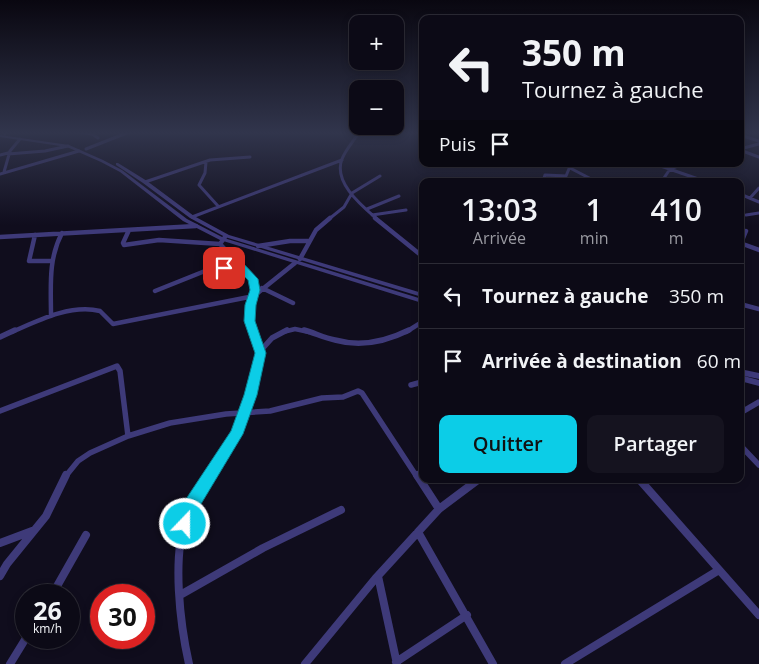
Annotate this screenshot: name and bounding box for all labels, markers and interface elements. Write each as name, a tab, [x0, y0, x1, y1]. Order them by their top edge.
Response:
map controls	[349, 15, 404, 135]
button: +	[349, 15, 404, 70]
text: 350 m	[522, 29, 626, 76]
icon: left	[439, 35, 504, 100]
text: Tournez à gauche	[522, 74, 704, 104]
button: −	[349, 80, 404, 135]
icon: arrive	[486, 130, 514, 158]
text: Puis	[439, 131, 476, 157]
text: 13:03	[461, 189, 538, 230]
text: 1	[586, 189, 603, 230]
text: 410	[651, 189, 702, 230]
text: Arrivée	[473, 227, 526, 249]
text: min	[580, 227, 609, 249]
text: m	[669, 227, 684, 249]
pin	[203, 247, 245, 289]
icon: arrive	[210, 254, 238, 282]
icon: left	[439, 282, 467, 310]
text: Tournez à gauche	[482, 283, 648, 309]
text: 350 m	[669, 283, 724, 309]
icon: arrive	[439, 347, 467, 375]
text: Arrivée à destination	[482, 348, 682, 374]
text: 60 m	[697, 348, 741, 374]
button: Quitter	[439, 415, 577, 473]
button: Partager	[587, 415, 724, 473]
position arrow	[158, 497, 210, 549]
speed limit sign: 30	[90, 584, 155, 649]
text: 26	[33, 593, 62, 627]
text: km/h	[33, 620, 62, 637]

